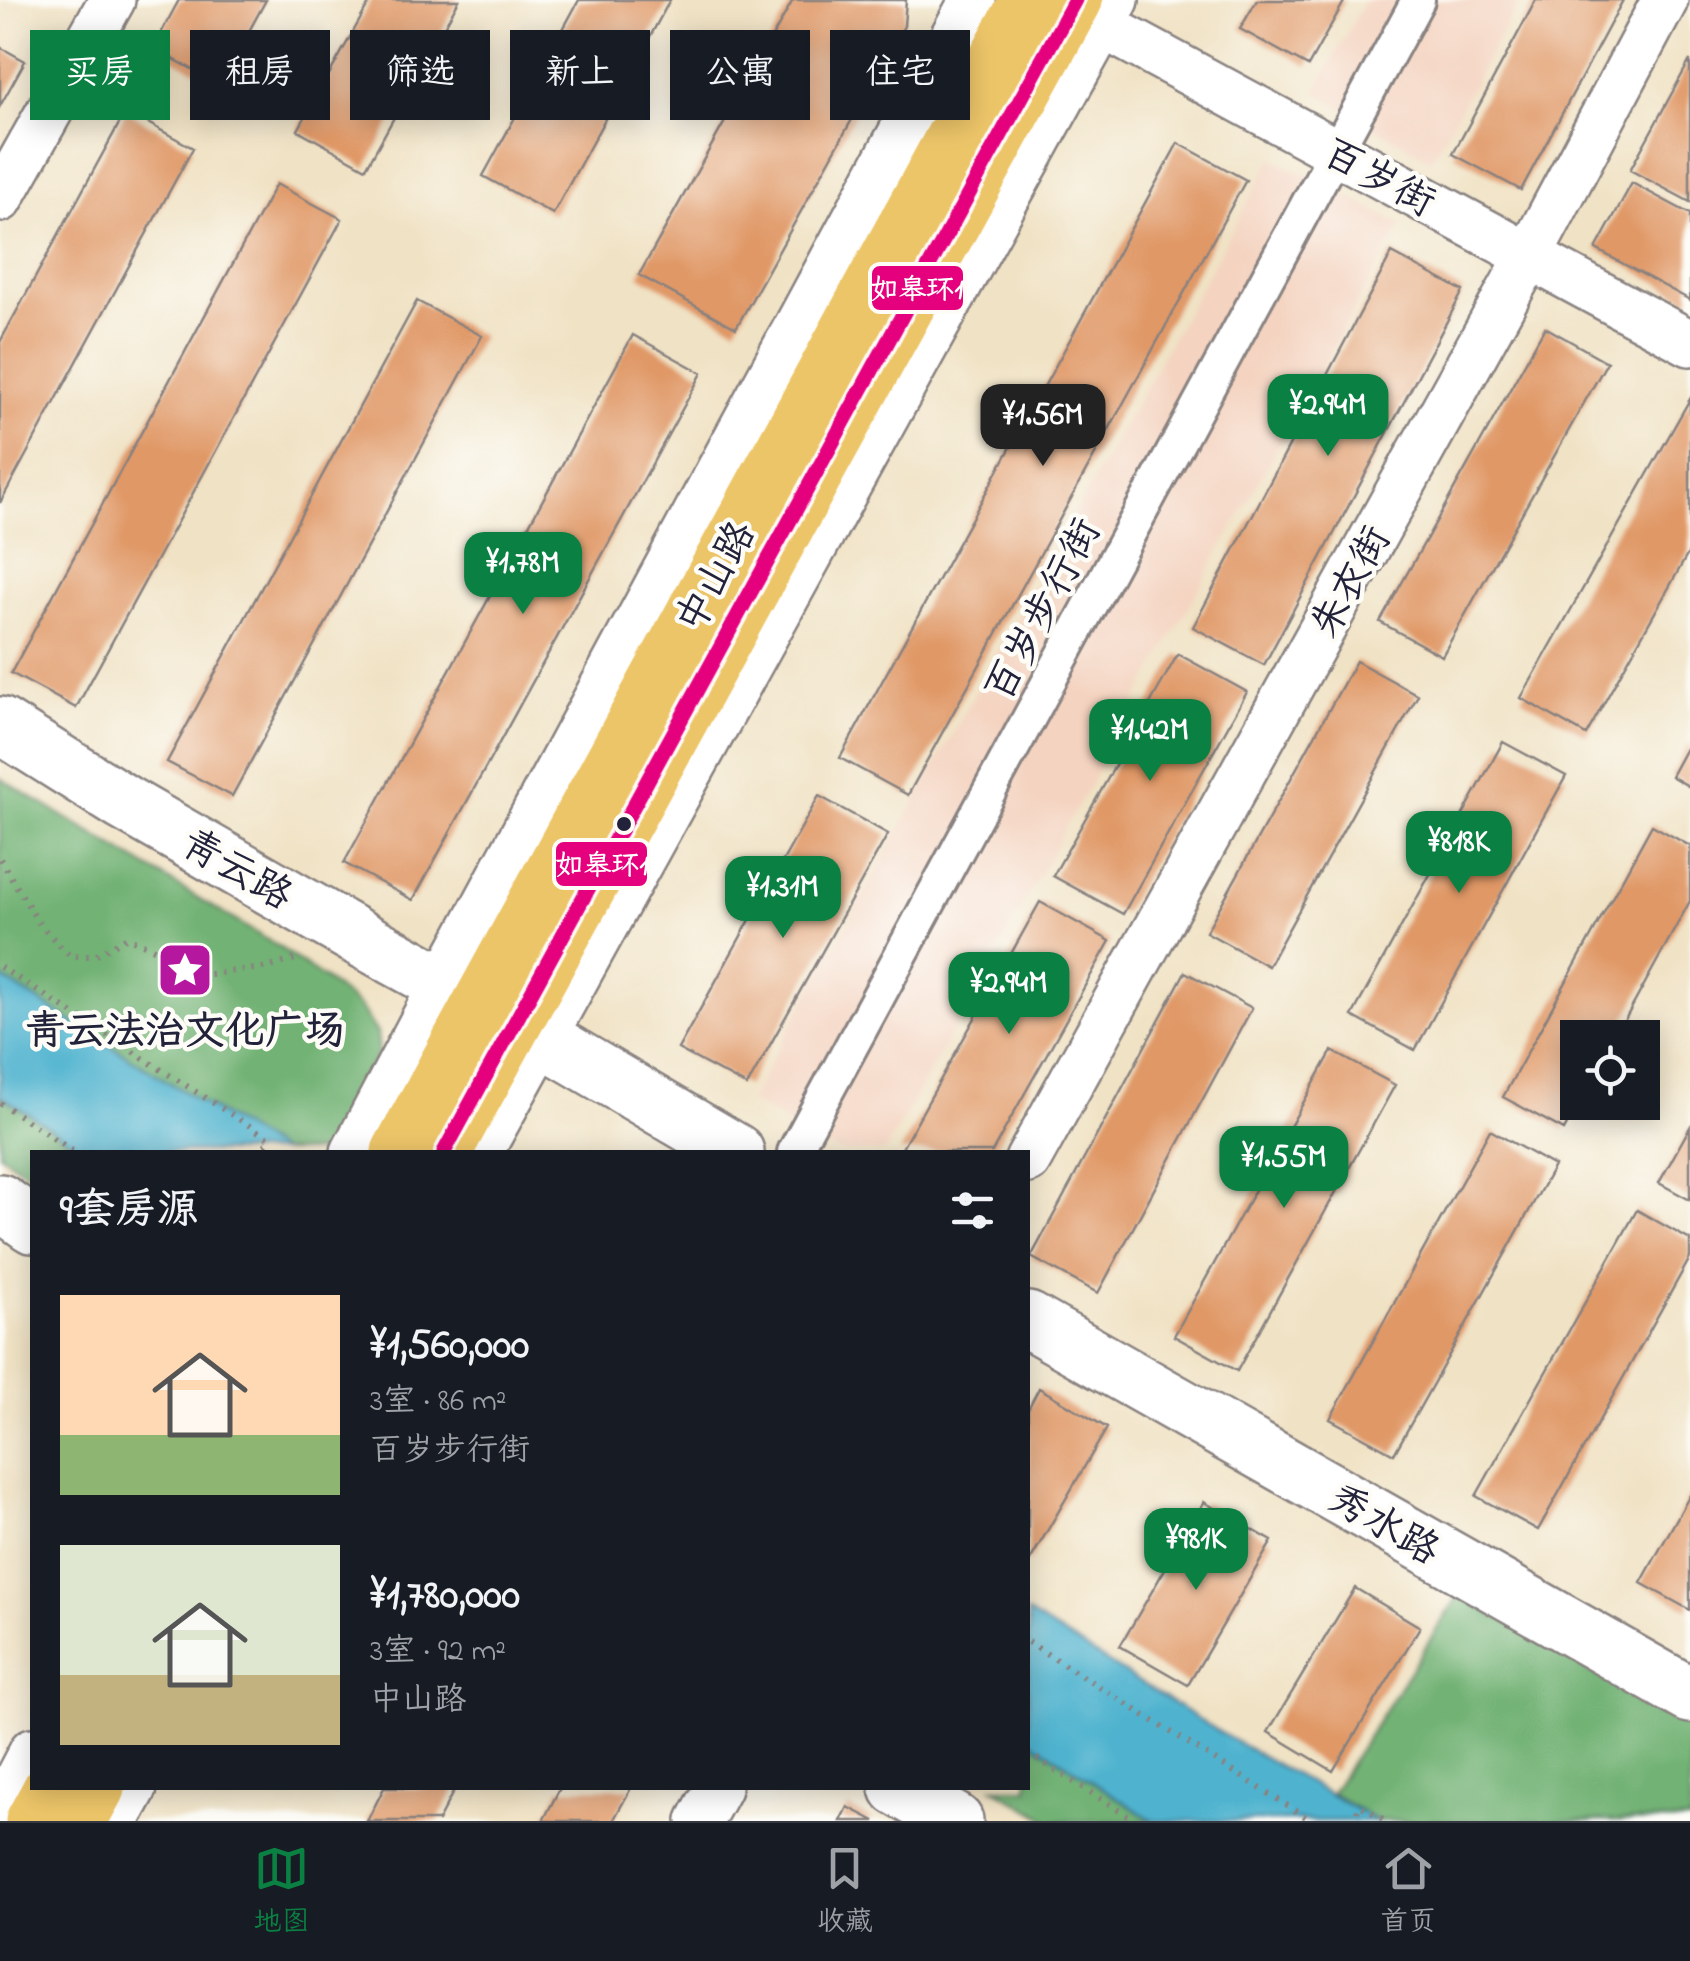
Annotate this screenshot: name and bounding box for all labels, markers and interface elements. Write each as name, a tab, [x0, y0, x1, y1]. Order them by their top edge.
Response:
chip: 买房	[30, 30, 170, 120]
chip: 租房	[190, 30, 330, 120]
chip: 筛选	[350, 30, 490, 120]
chip: 新上	[510, 30, 650, 120]
chip: 公寓	[670, 30, 810, 120]
chip: 住宅	[830, 30, 970, 120]
street label: 百岁街	[1311, 126, 1445, 234]
line badge: 如皋环1	[870, 264, 965, 312]
text: 如皋环1	[871, 271, 964, 312]
pin: ¥2.94M	[1247, 374, 1409, 459]
text: ¥2.94M	[1289, 383, 1367, 430]
pin: ¥1.56M	[962, 384, 1124, 469]
text: ¥1.56M	[1003, 393, 1084, 440]
street label: 百岁步行街	[972, 509, 1118, 713]
street label: 中山路	[663, 511, 773, 645]
street label: 朱衣街	[1298, 516, 1408, 650]
pin: ¥1.78M	[442, 532, 604, 617]
text: ¥1.78M	[486, 541, 560, 588]
pin: ¥1.42M	[1069, 699, 1231, 784]
text: ¥1.42M	[1111, 708, 1189, 755]
pin: ¥818K	[1389, 811, 1529, 896]
unlabelled marker	[614, 814, 634, 834]
street label: 青云路	[169, 816, 302, 927]
text: ¥818K	[1428, 820, 1490, 867]
line badge: 如皋环1	[554, 840, 649, 888]
text: 如皋环1	[556, 847, 649, 888]
pin: ¥1.31M	[702, 856, 864, 941]
text: ¥1.31M	[747, 865, 819, 912]
place icon: 青云法治文化广场	[155, 940, 215, 1000]
pin: ¥2.94M	[928, 952, 1090, 1037]
text: ¥2.94M	[970, 961, 1048, 1008]
place label: 青云法治文化广场	[25, 1004, 345, 1063]
map controls	[1560, 1020, 1660, 1120]
button: locate	[1560, 1020, 1660, 1120]
pin: ¥1.55M	[1203, 1126, 1365, 1211]
text: ¥1.55M	[1241, 1135, 1327, 1182]
text: 9套房源	[60, 1181, 199, 1242]
icon: filters	[945, 1183, 1000, 1238]
text: ¥1,560,000	[370, 1316, 529, 1377]
icon: home	[140, 1335, 260, 1455]
text: 3室 · 86 m²	[370, 1379, 506, 1426]
text: 百岁步行街	[370, 1428, 530, 1475]
street label: 秀水路	[1316, 1471, 1449, 1582]
pin: ¥981K	[1126, 1508, 1266, 1593]
text: ¥981K	[1166, 1517, 1226, 1564]
text: ¥1,780,000	[370, 1566, 520, 1627]
icon: home	[140, 1585, 260, 1705]
text: 3室 · 92 m²	[370, 1629, 506, 1676]
text: 中山路	[370, 1678, 466, 1725]
tab: 地图	[254, 1841, 310, 1944]
tab: 收藏	[817, 1841, 873, 1944]
tab: 首页	[1380, 1841, 1436, 1944]

